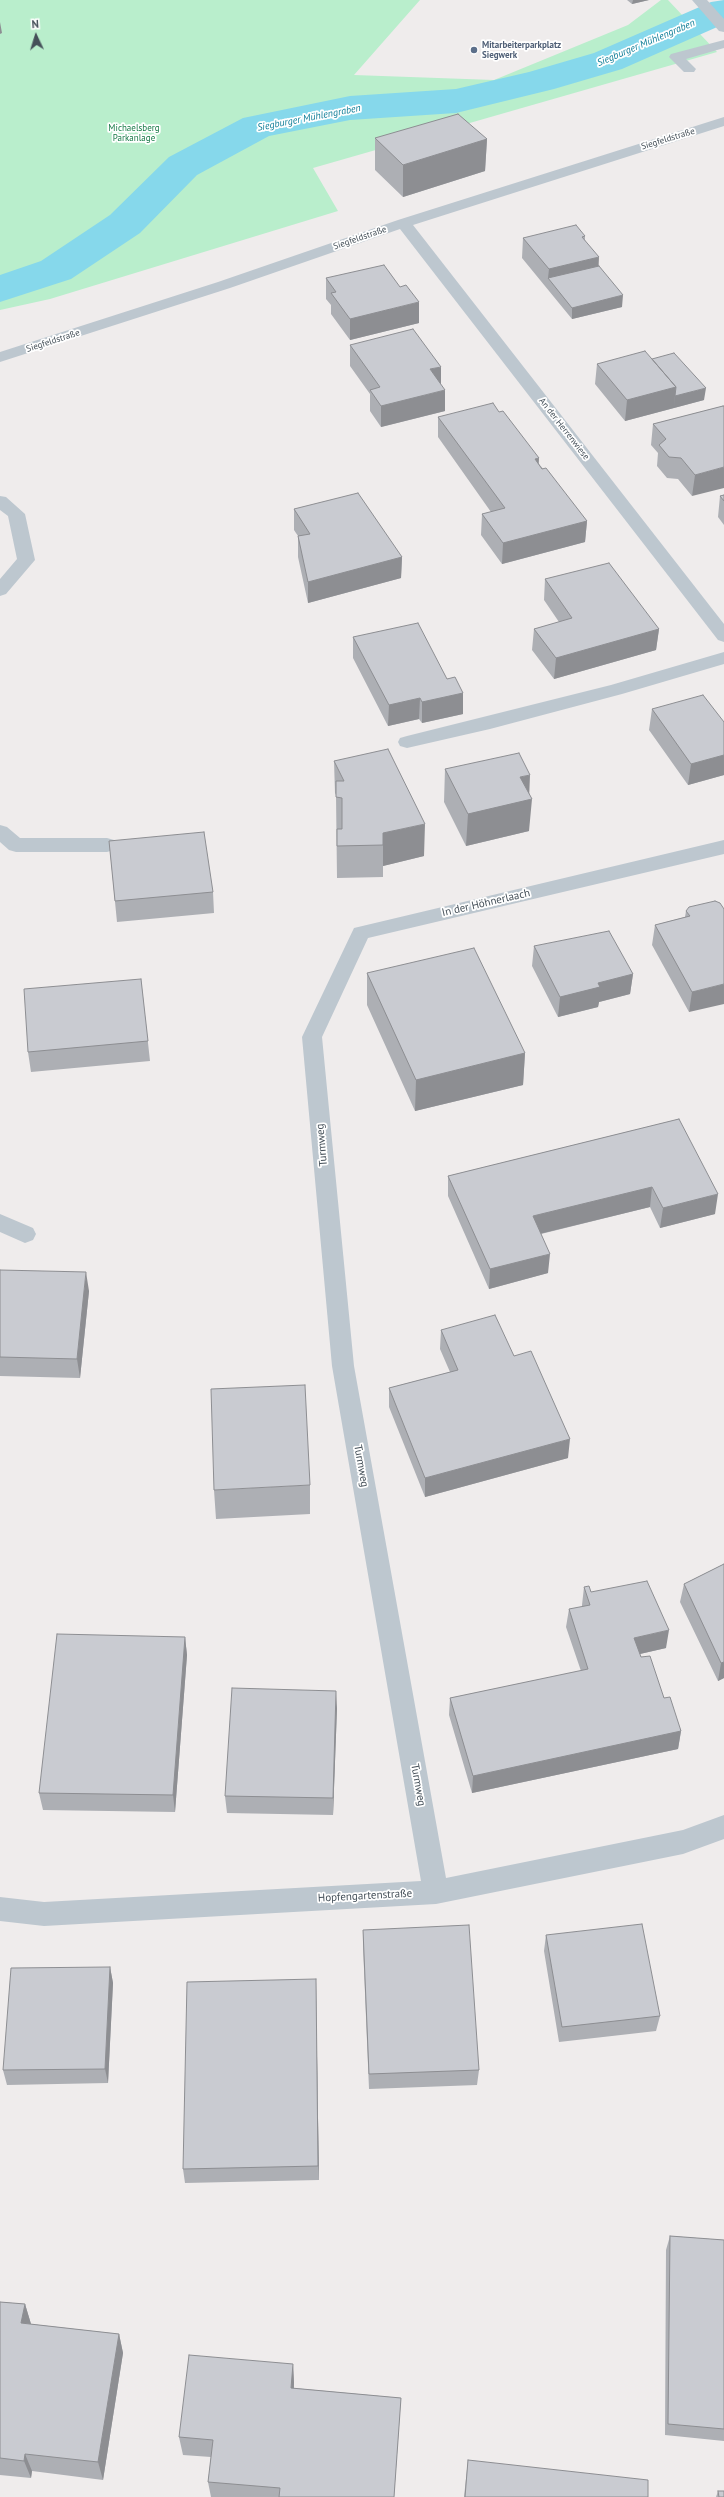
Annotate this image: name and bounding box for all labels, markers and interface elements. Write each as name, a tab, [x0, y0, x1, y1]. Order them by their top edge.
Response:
north arrow	[16, 16, 56, 56]
text: N	[31, 17, 39, 31]
water label: Siegburger Mühlengraben	[595, 17, 697, 69]
place label: Mitarbeiterparkplatz Siegwerk	[482, 40, 561, 61]
marker: Mitarbeiterparkplatz Siegwerk	[469, 45, 479, 55]
water label: Siegburger Mühlengraben	[256, 102, 362, 134]
park label: Michaelsberg Parkanlage	[108, 123, 160, 144]
street label: Siegfeldstraße	[640, 126, 696, 152]
street label: Siegfeldstraße	[332, 224, 388, 252]
street label: Siegfeldstraße	[25, 327, 81, 355]
street label: An der Herrenwiese	[536, 396, 592, 462]
street label: In der Höhnerlaach	[441, 886, 531, 920]
street label: Turmweg	[314, 1123, 330, 1167]
street label: Turmweg	[351, 1444, 371, 1488]
street label: Turmweg	[408, 1763, 428, 1807]
street label: Hopfengartenstraße	[318, 1887, 412, 1905]

